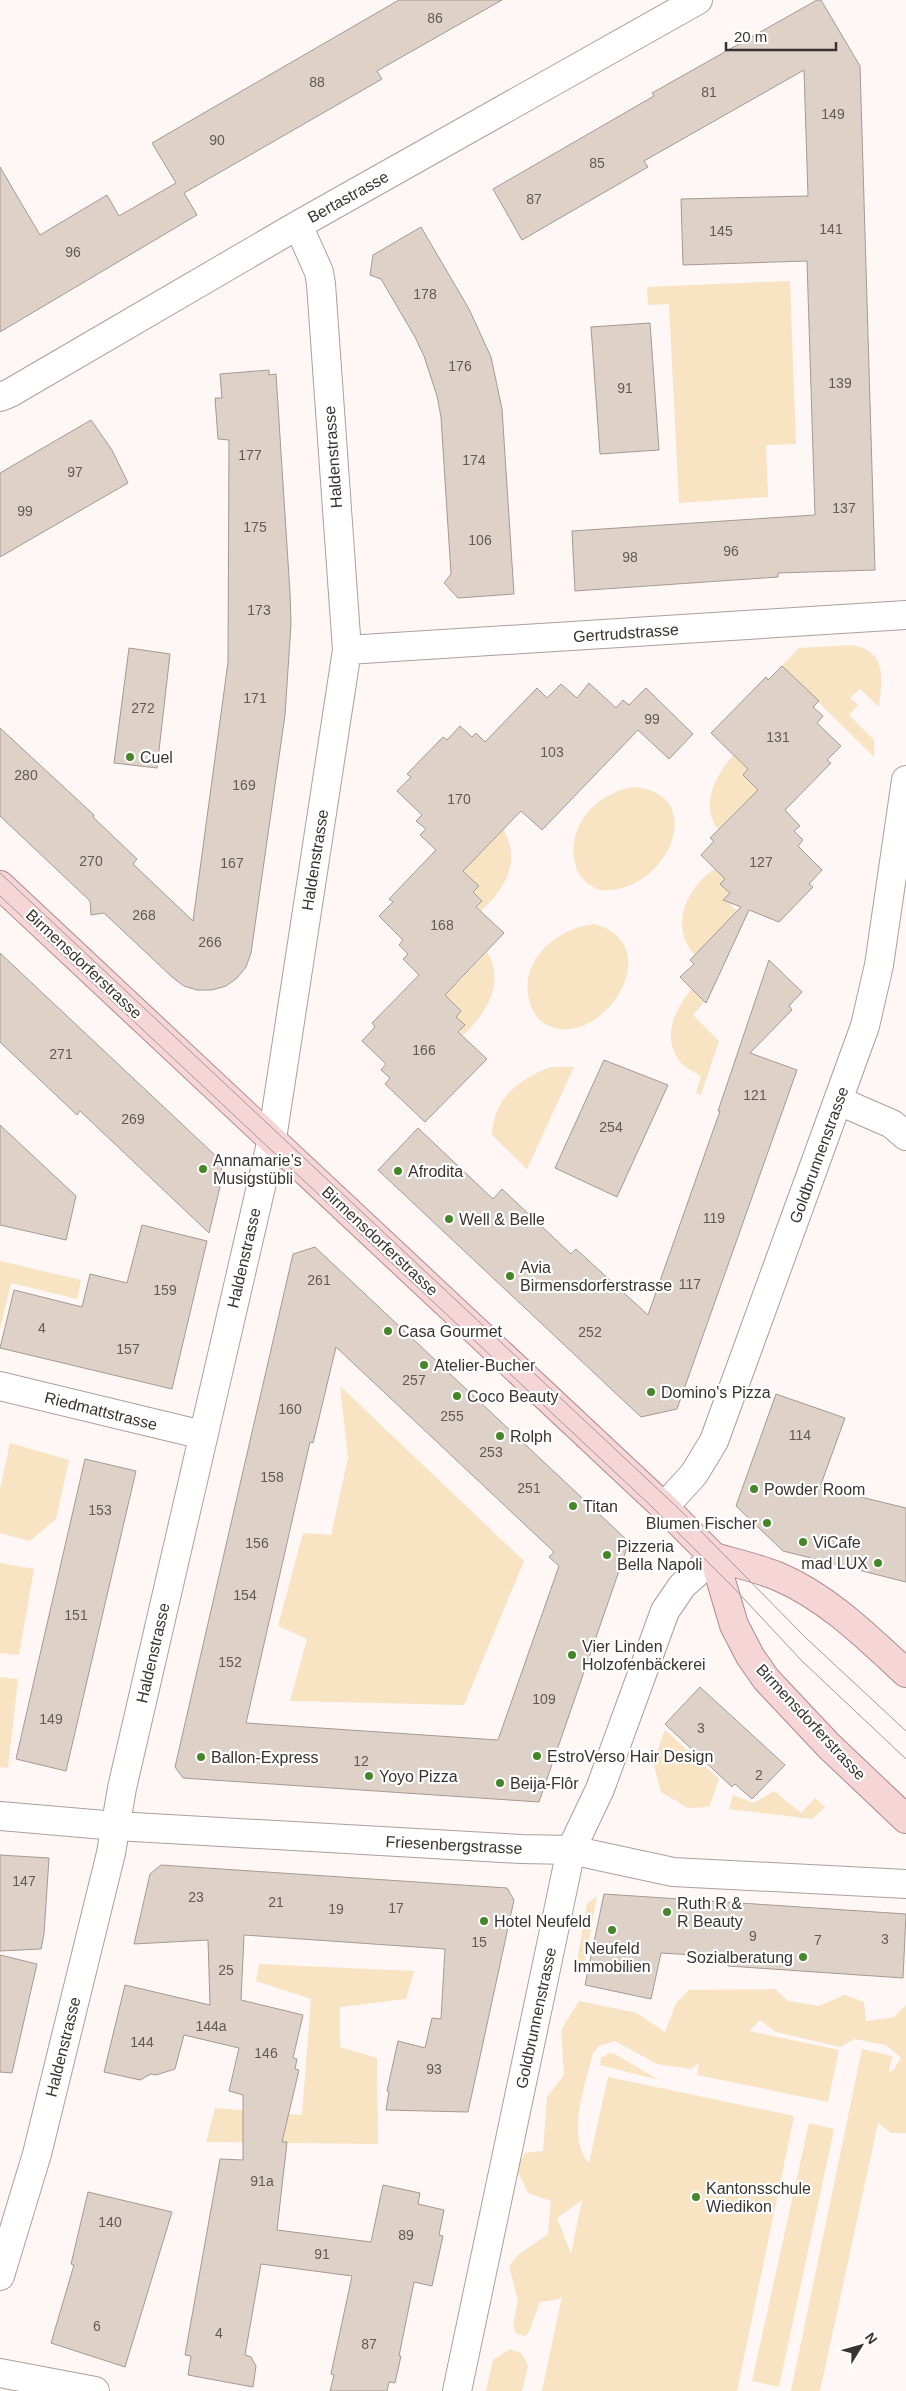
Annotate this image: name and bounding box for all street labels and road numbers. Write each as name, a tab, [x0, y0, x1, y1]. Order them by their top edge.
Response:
street label: Bertastrasse	[305, 168, 391, 226]
street label: Haldenstrasse	[321, 405, 345, 509]
street label: Gertrudstrasse	[573, 621, 679, 645]
street label: Haldenstrasse	[299, 808, 331, 912]
street label: Birmensdorferstrasse	[23, 906, 145, 1022]
street label: Goldbrunnenstrasse	[786, 1084, 852, 1226]
street label: Birmensdorferstrasse	[319, 1183, 441, 1299]
street label: Haldenstrasse	[224, 1206, 264, 1310]
street label: Riedmattstrasse	[43, 1389, 159, 1433]
street label: Haldenstrasse	[133, 1601, 173, 1705]
street label: Birmensdorferstrasse	[753, 1661, 869, 1783]
street label: Friesenbergstrasse	[385, 1833, 523, 1857]
street label: Goldbrunnenstrasse	[513, 1946, 559, 2090]
street label: Haldenstrasse	[42, 1995, 84, 2099]

